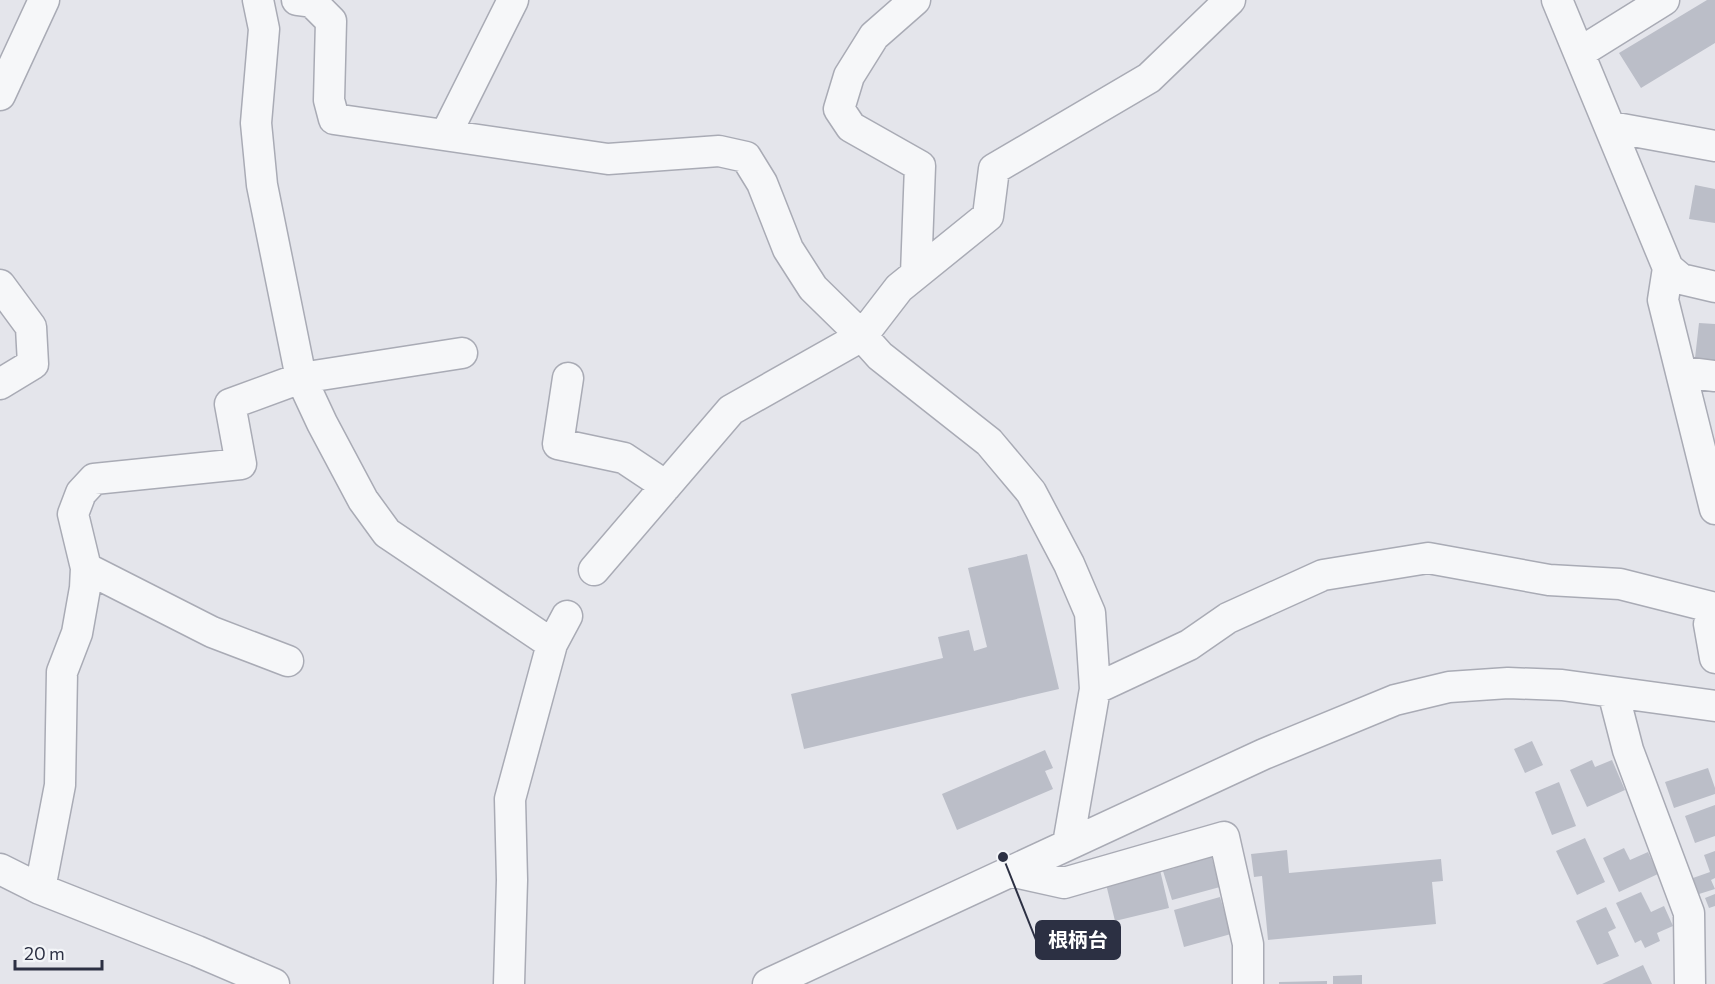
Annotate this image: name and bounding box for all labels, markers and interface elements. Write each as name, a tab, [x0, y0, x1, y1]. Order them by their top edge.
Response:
callout: 根柄台	[1036, 921, 1120, 959]
text: 根柄台	[1048, 927, 1108, 951]
scale bar	[15, 933, 102, 971]
text: 20 m	[24, 942, 65, 964]

